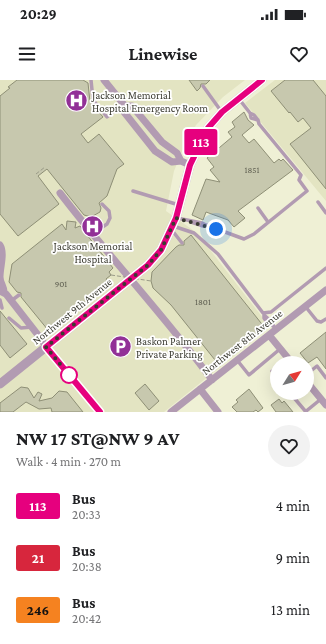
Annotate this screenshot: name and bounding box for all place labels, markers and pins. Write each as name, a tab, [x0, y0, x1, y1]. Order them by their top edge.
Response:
hospital icon: Jackson Memorial Hospital Emergency Room	[63, 88, 89, 114]
place label: Jackson Memorial Hospital Emergency Room	[91, 89, 208, 115]
hospital icon: Jackson Memorial Hospital	[80, 213, 106, 239]
place label: Jackson Memorial Hospital	[53, 240, 133, 266]
parking icon: Baskon Palmer Private Parking	[107, 334, 133, 360]
place label: Baskon Palmer Private Parking	[136, 335, 203, 361]
unlabelled marker	[60, 366, 78, 384]

